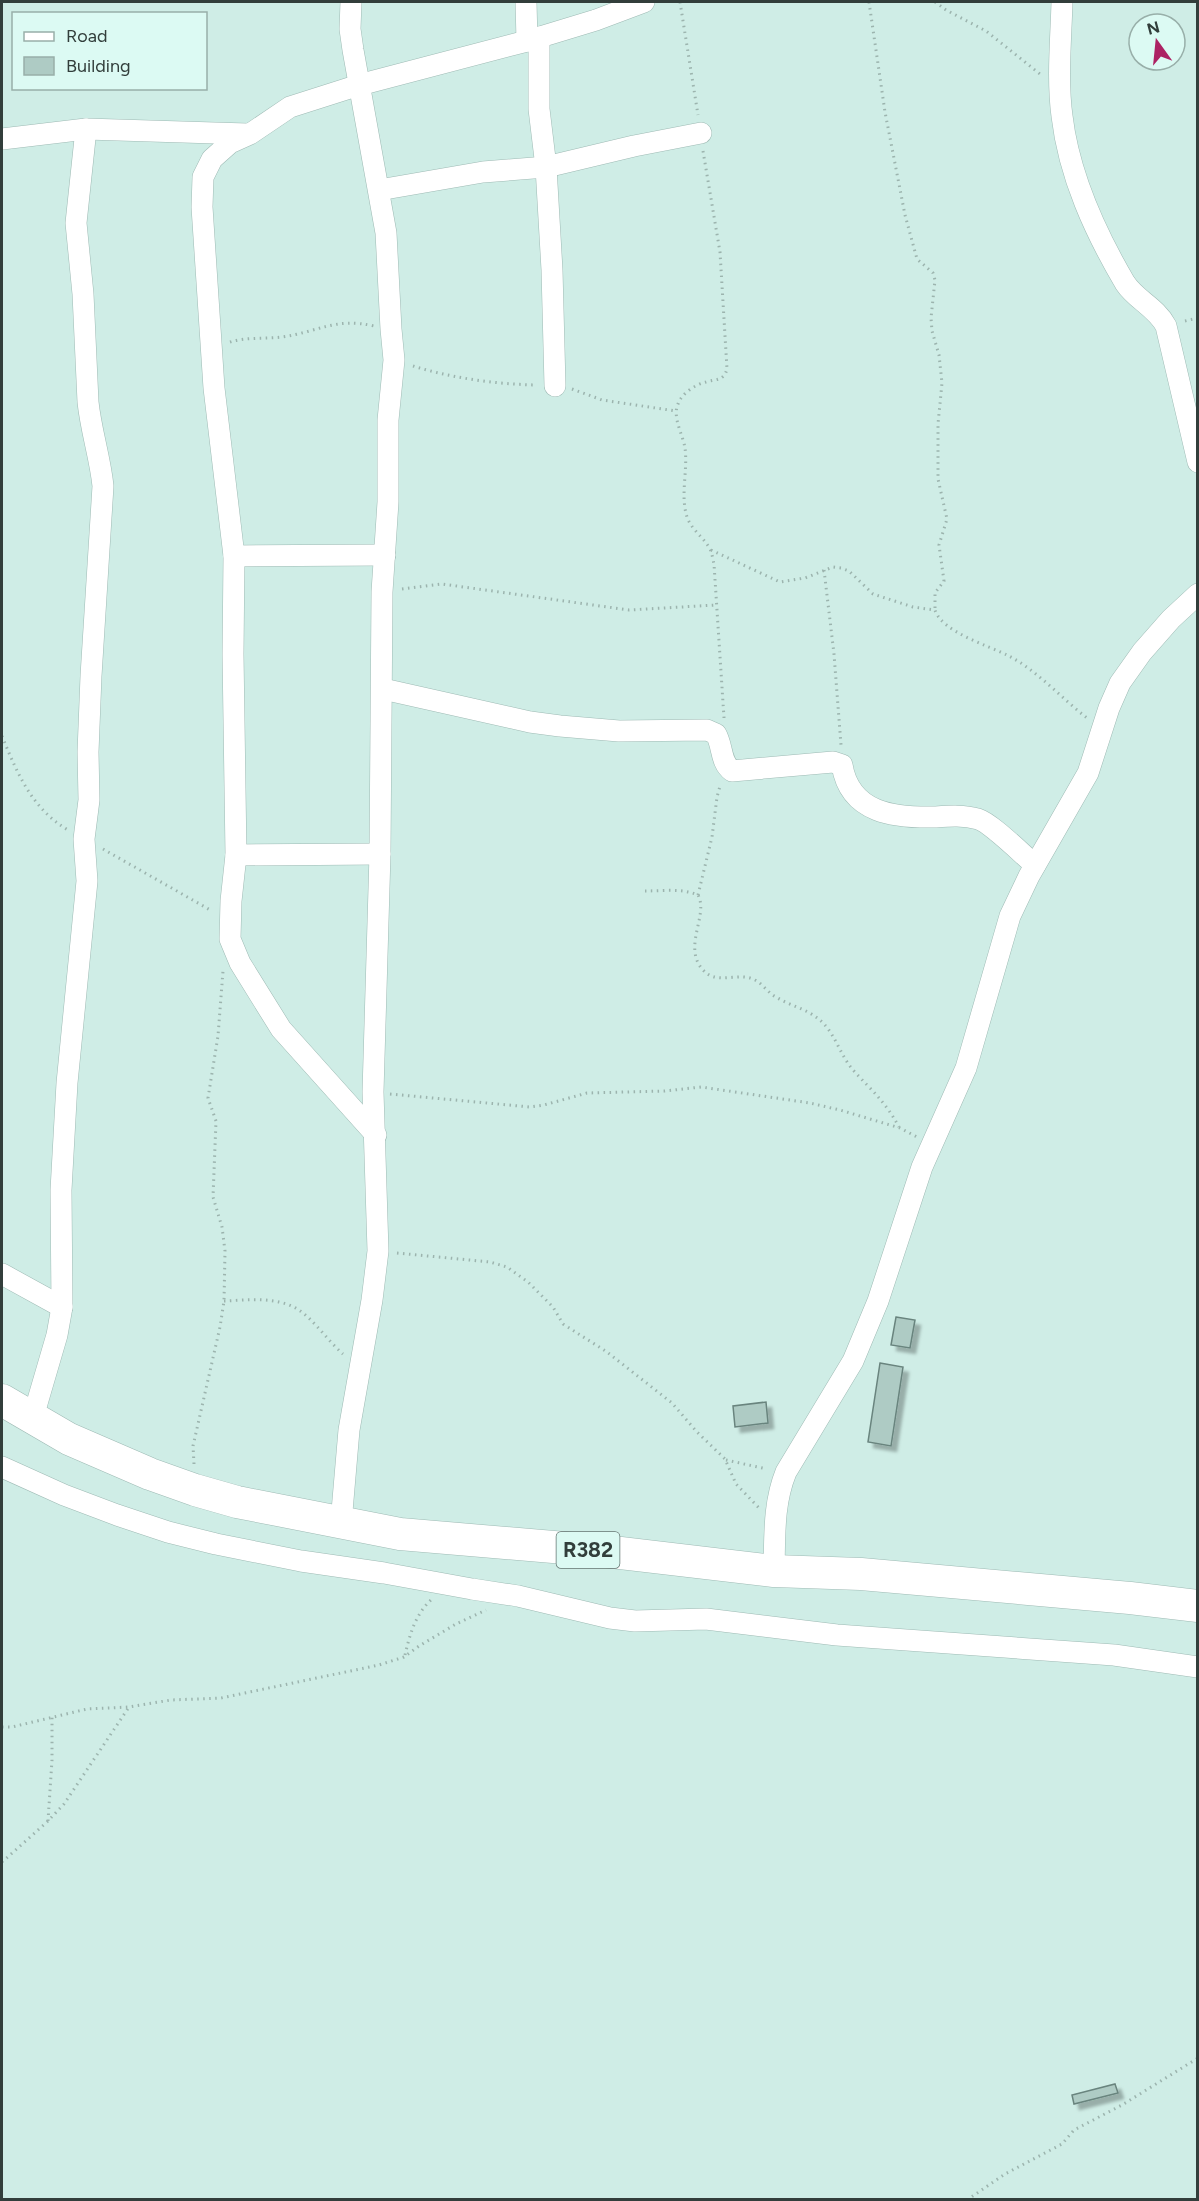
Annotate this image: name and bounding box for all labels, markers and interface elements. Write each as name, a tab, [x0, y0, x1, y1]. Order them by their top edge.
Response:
legend	[12, 12, 207, 90]
north arrow	[1127, 12, 1187, 72]
text: N	[1145, 17, 1162, 39]
text: Road	[66, 25, 107, 47]
text: Building	[66, 55, 131, 77]
road number: R382	[556, 1532, 620, 1568]

